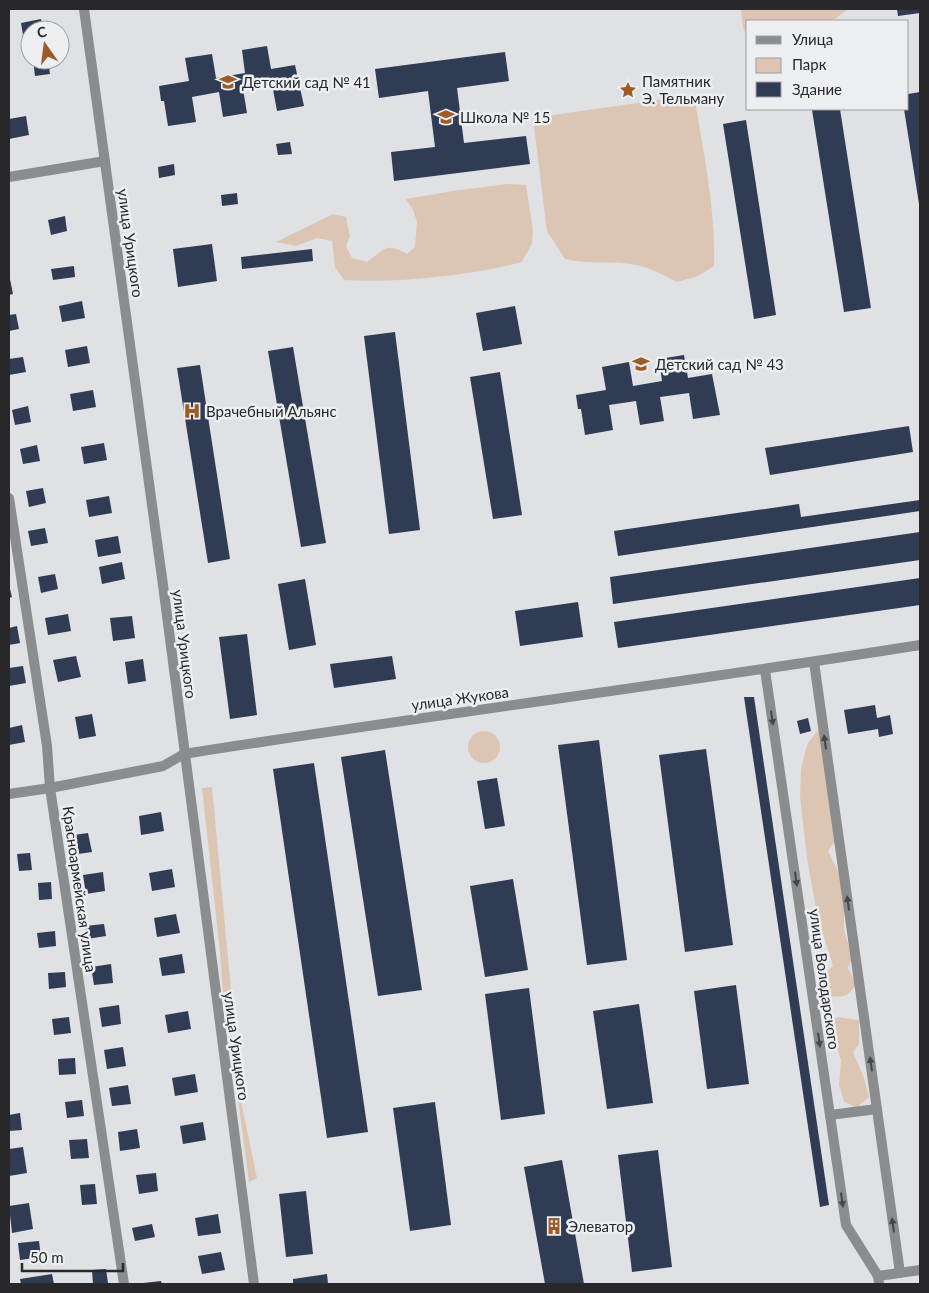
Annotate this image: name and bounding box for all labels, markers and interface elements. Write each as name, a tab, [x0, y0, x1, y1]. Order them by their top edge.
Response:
north arrow	[20, 20, 70, 70]
legend	[746, 20, 909, 110]
text: С	[35, 22, 49, 41]
text: Улица	[792, 30, 833, 48]
text: Парк	[792, 55, 827, 73]
school or university icon: Детский сад № 41	[218, 72, 238, 92]
place label: Памятник Э. Тельману	[642, 72, 725, 107]
place label: Детский сад № 41	[242, 73, 371, 91]
place icon: Памятник Э. Тельману	[618, 80, 638, 100]
text: Здание	[792, 80, 842, 98]
school or university icon: Школа № 15	[436, 107, 456, 127]
place label: Школа № 15	[460, 108, 550, 126]
street label: улица Урицкого	[114, 187, 148, 299]
school or university icon: Детский сад № 43	[631, 354, 651, 374]
place label: Детский сад № 43	[655, 355, 784, 373]
hospital icon: Врачебный Альянс	[182, 401, 202, 421]
place label: Врачебный Альянс	[206, 402, 337, 420]
street label: улица Урицкого	[169, 589, 201, 699]
street label: улица Жукова	[410, 682, 510, 714]
one-way arrow	[769, 710, 777, 726]
one-way arrow	[821, 734, 829, 750]
street label: Красноармейская улица	[59, 805, 101, 973]
one-way arrow	[792, 871, 800, 887]
one-way arrow	[844, 894, 852, 910]
street label: улица Володарского	[806, 907, 844, 1051]
street label: улица Урицкого	[220, 990, 254, 1102]
one-way arrow	[815, 1032, 823, 1048]
one-way arrow	[866, 1055, 874, 1071]
one-way arrow	[839, 1193, 847, 1209]
building icon: Элеватор	[544, 1216, 564, 1236]
one-way arrow	[889, 1216, 897, 1232]
place label: Элеватор	[568, 1217, 633, 1235]
scale bar	[22, 1240, 124, 1272]
text: 50 m	[30, 1248, 64, 1266]

